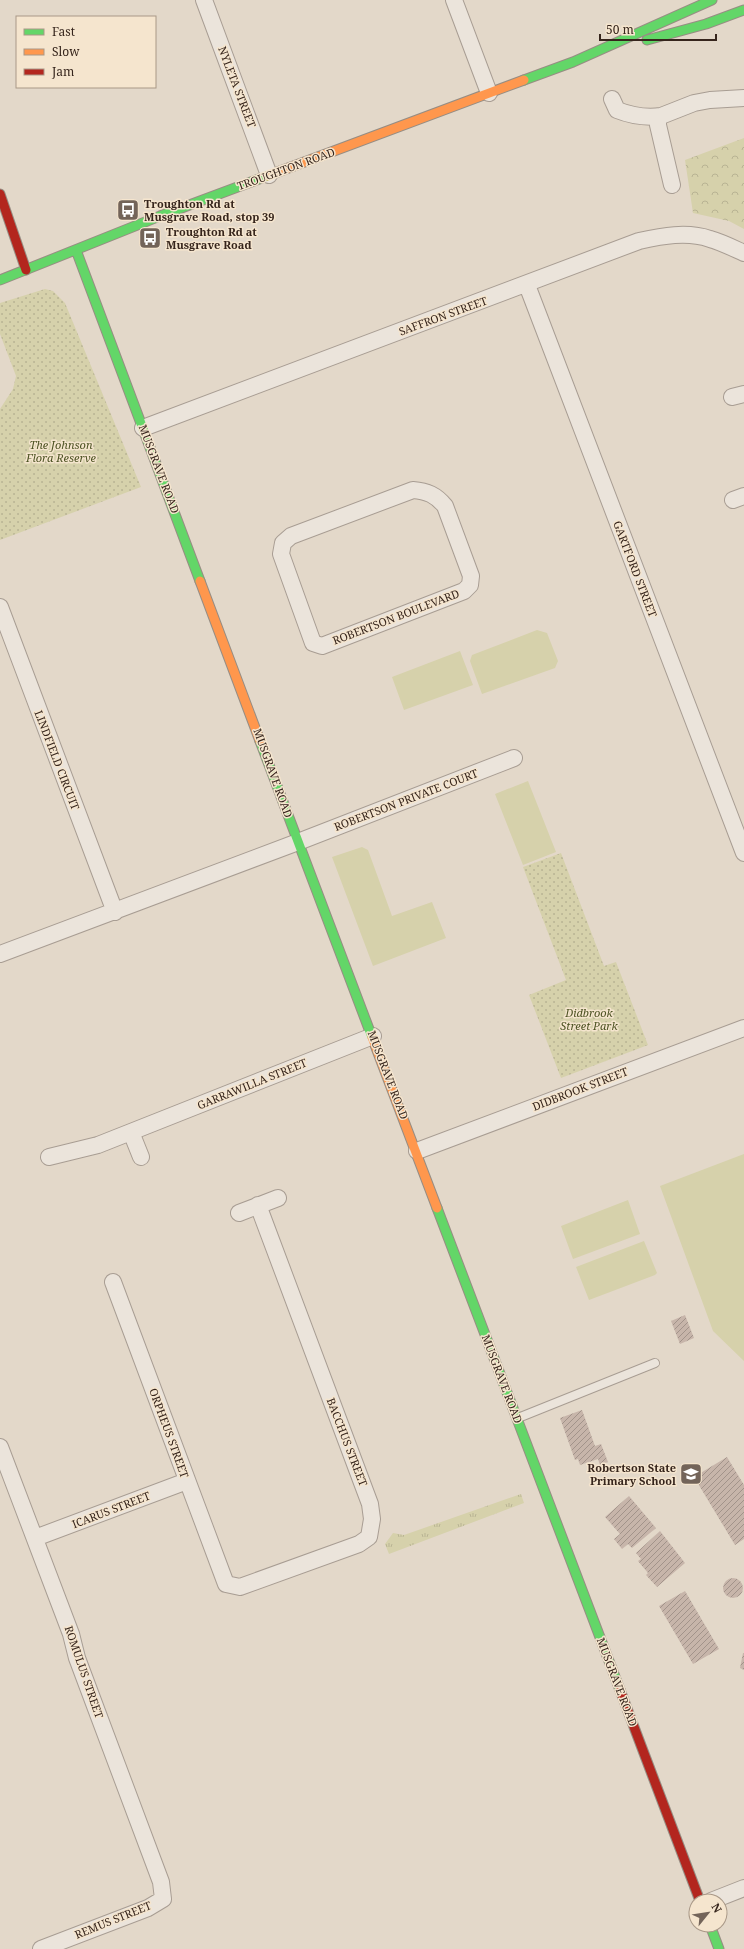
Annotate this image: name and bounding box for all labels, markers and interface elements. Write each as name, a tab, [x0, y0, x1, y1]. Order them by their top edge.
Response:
legend	[16, 16, 156, 88]
scale bar	[600, 16, 716, 42]
text: 50 m	[606, 21, 634, 38]
text: Fast	[52, 23, 75, 40]
text: Slow	[52, 43, 80, 60]
street label: NYLETA STREET	[215, 44, 260, 130]
text: Jam	[51, 63, 74, 80]
street label: TROUGHTON ROAD	[235, 144, 337, 193]
place label: Troughton Rd at Musgrave Road, stop 39	[144, 196, 275, 224]
bus stop icon: Troughton Rd at Musgrave Road, stop 39	[115, 197, 141, 223]
place label: Troughton Rd at Musgrave Road	[166, 224, 257, 252]
bus stop icon: Troughton Rd at Musgrave Road	[137, 225, 163, 251]
street label: SAFFRON STREET	[397, 292, 489, 338]
street label: MUSGRAVE ROAD	[136, 422, 183, 515]
park label: The Johnson Flora Reserve	[25, 437, 97, 465]
street label: GARTFORD STREET	[610, 518, 661, 619]
street label: ROBERTSON BOULEVARD	[330, 585, 461, 648]
street label: LINDFIELD CIRCUIT	[32, 708, 83, 812]
street label: MUSGRAVE ROAD	[250, 726, 297, 820]
street label: ROBERTSON PRIVATE COURT	[332, 765, 480, 834]
park label: Didbrook Street Park	[560, 1005, 618, 1033]
street label: MUSGRAVE ROAD	[365, 1028, 412, 1121]
street label: GARRAWILLA STREET	[195, 1055, 309, 1112]
street label: DIDBROOK STREET	[530, 1063, 630, 1114]
street label: MUSGRAVE ROAD	[479, 1332, 526, 1425]
street label: ORPHEUS STREET	[146, 1386, 193, 1480]
street label: BACCHUS STREET	[324, 1395, 371, 1488]
place label: Robertson State Primary School	[587, 1460, 676, 1488]
school or university icon: Robertson State Primary School	[678, 1461, 704, 1487]
street label: ICARUS STREET	[70, 1488, 152, 1531]
street label: ROMULUS STREET	[62, 1623, 107, 1720]
street label: MUSGRAVE ROAD	[594, 1635, 641, 1728]
north arrow	[688, 1893, 728, 1933]
street label: REMUS STREET	[72, 1897, 154, 1942]
text: N	[708, 1900, 726, 1916]

